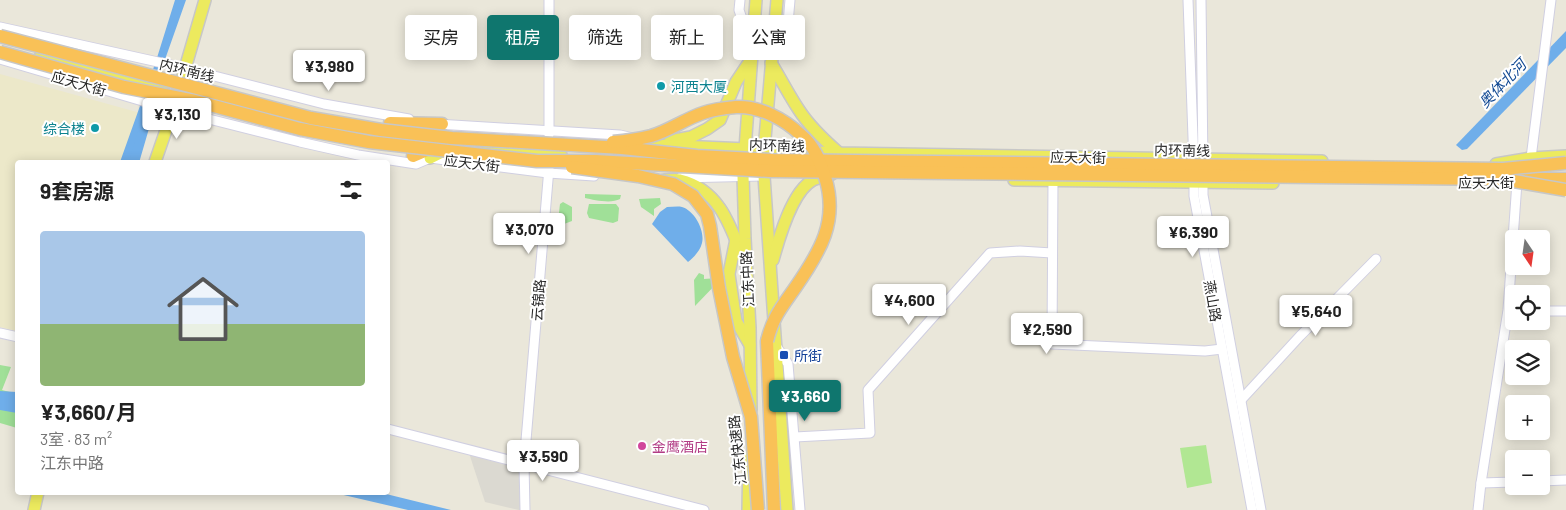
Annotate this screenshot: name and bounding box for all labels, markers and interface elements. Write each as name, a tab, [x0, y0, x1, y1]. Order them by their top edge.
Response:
chip: 买房	[405, 15, 477, 60]
chip: 租房	[487, 15, 559, 60]
chip: 筛选	[569, 15, 641, 60]
chip: 新上	[651, 15, 723, 60]
chip: 公寓	[733, 15, 805, 60]
pin: ¥3,980	[288, 49, 370, 92]
water label: 奥体北河	[1475, 53, 1531, 111]
street label: 内环南线	[158, 55, 216, 85]
text: ¥3,980	[304, 56, 354, 75]
street label: 应天大街	[50, 67, 108, 99]
place label: 河西大厦	[671, 78, 727, 95]
marker: 河西大厦	[655, 80, 667, 92]
pin: ¥3,130	[136, 98, 218, 140]
text: ¥3,130	[153, 104, 201, 123]
place label: 综合楼	[43, 120, 85, 137]
marker: 综合楼	[89, 122, 101, 134]
street label: 内环南线	[749, 136, 805, 154]
street label: 内环南线	[1154, 141, 1210, 159]
street label: 应天大街	[1050, 148, 1106, 166]
street label: 应天大街	[443, 151, 501, 175]
street label: 应天大街	[1458, 174, 1514, 191]
icon: filters	[337, 176, 365, 204]
text: 9套房源	[40, 178, 114, 203]
pin: ¥3,070	[488, 212, 570, 255]
pin: ¥6,390	[1152, 216, 1234, 258]
text: ¥3,070	[504, 219, 554, 238]
text: ¥6,390	[1168, 222, 1218, 241]
north arrow	[1505, 230, 1550, 275]
map controls	[1505, 230, 1550, 495]
street label: 江东中路	[737, 251, 757, 307]
icon: home	[158, 264, 248, 354]
street label: 云锦路	[528, 278, 548, 322]
street label: 燕山路	[1201, 279, 1225, 323]
pin: ¥4,600	[868, 284, 950, 326]
button: locate	[1505, 285, 1550, 330]
text: ¥4,600	[883, 290, 935, 309]
pin: ¥5,640	[1275, 294, 1357, 337]
text: ¥5,640	[1290, 301, 1342, 320]
pin: ¥2,590	[1006, 312, 1088, 355]
text: ¥2,590	[1022, 319, 1072, 338]
button: layers	[1505, 340, 1550, 385]
place label: 所街	[794, 347, 822, 364]
marker: 所街	[778, 349, 790, 361]
pin: ¥3,660	[764, 380, 846, 422]
text: ¥3,660	[780, 386, 830, 405]
button: +	[1505, 395, 1550, 440]
text: ¥3,660/月	[40, 399, 137, 424]
street label: 江东快速路	[725, 414, 749, 486]
text: 3室 · 83 m²	[40, 429, 112, 448]
place label: 金鹰酒店	[652, 438, 708, 455]
pin: ¥3,590	[502, 440, 584, 482]
marker: 金鹰酒店	[636, 440, 648, 452]
text: ¥3,590	[518, 446, 568, 465]
button: −	[1505, 450, 1550, 495]
text: 江东中路	[40, 453, 104, 472]

